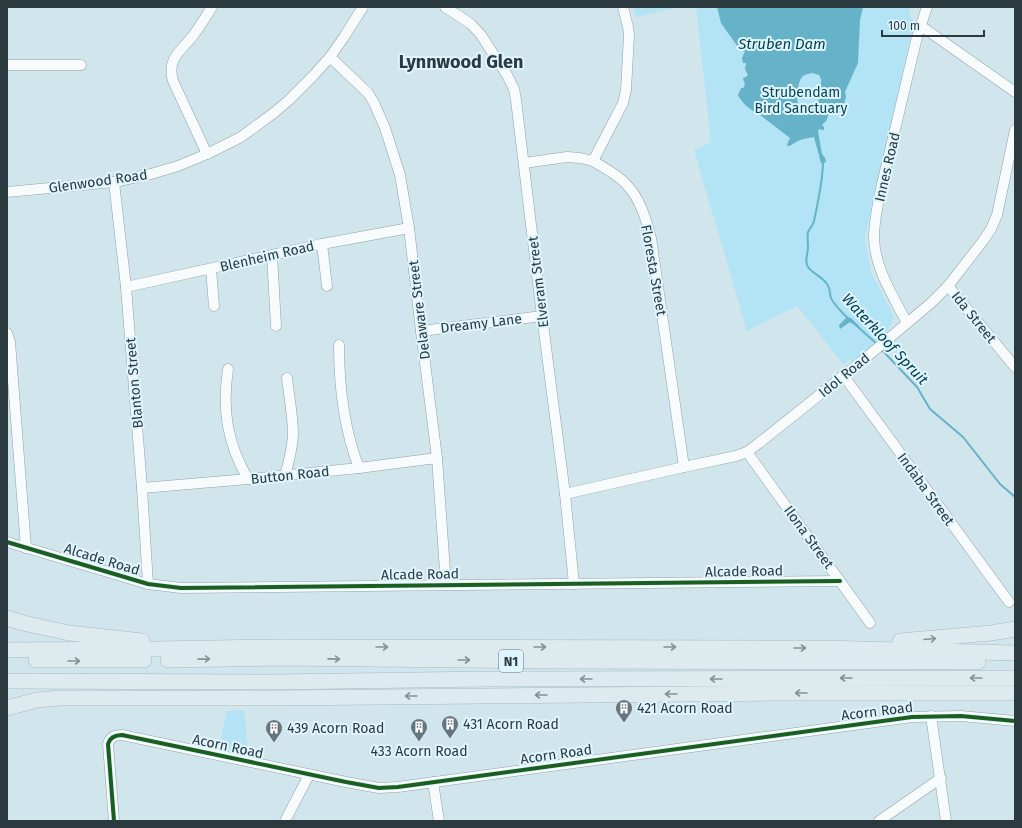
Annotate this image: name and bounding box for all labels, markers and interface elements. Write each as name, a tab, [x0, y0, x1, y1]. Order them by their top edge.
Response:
scale bar	[882, 12, 984, 38]
text: 100 m	[888, 19, 920, 33]
water label: Struben Dam	[737, 35, 826, 53]
district label: Lynnwood Glen	[399, 51, 523, 73]
park label: Strubendam Bird Sanctuary	[755, 84, 847, 117]
street label: Innes Road	[871, 131, 904, 203]
street label: Glenwood Road	[48, 166, 149, 197]
street label: Floresta Street	[637, 223, 670, 318]
street label: Elveram Street	[524, 234, 553, 329]
street label: Blenheim Road	[218, 237, 316, 276]
street label: Delaware Street	[405, 258, 434, 361]
street label: Ida Street	[948, 288, 1000, 347]
water label: Waterkloof Spruit	[838, 290, 932, 389]
street label: Dreamy Lane	[439, 310, 523, 337]
street label: Blanton Street	[122, 336, 147, 429]
street label: Idol Road	[815, 350, 873, 401]
street label: Indaba Street	[893, 450, 958, 530]
street label: Button Road	[250, 463, 330, 488]
street label: Ilona Street	[780, 502, 838, 573]
street label: Alcade Road	[62, 540, 142, 579]
street label: Alcade Road	[705, 562, 783, 581]
street label: Alcade Road	[381, 565, 459, 584]
one-way arrow	[923, 635, 936, 642]
one-way arrow	[375, 643, 388, 651]
one-way arrow	[533, 643, 546, 651]
one-way arrow	[663, 643, 676, 651]
one-way arrow	[793, 644, 806, 652]
road number: N1	[499, 650, 523, 672]
one-way arrow	[197, 655, 210, 663]
one-way arrow	[327, 655, 340, 663]
one-way arrow	[457, 656, 470, 664]
one-way arrow	[67, 657, 80, 664]
one-way arrow	[970, 674, 983, 682]
one-way arrow	[580, 675, 593, 683]
one-way arrow	[710, 675, 723, 683]
one-way arrow	[840, 675, 853, 682]
one-way arrow	[795, 689, 808, 697]
one-way arrow	[665, 690, 678, 698]
one-way arrow	[535, 691, 548, 699]
one-way arrow	[405, 692, 418, 700]
building icon: 421 Acorn Road	[614, 698, 634, 723]
street label: Acorn Road	[840, 699, 914, 724]
place label: 421 Acorn Road	[637, 700, 733, 717]
building icon: 431 Acorn Road	[440, 714, 460, 739]
place label: 431 Acorn Road	[463, 716, 559, 733]
building icon: 433 Acorn Road	[409, 717, 429, 742]
building icon: 439 Acorn Road	[264, 718, 284, 743]
place label: 439 Acorn Road	[287, 720, 384, 737]
street label: Acorn Road	[191, 731, 265, 762]
street label: Acorn Road	[519, 741, 593, 768]
place label: 433 Acorn Road	[370, 743, 468, 760]

